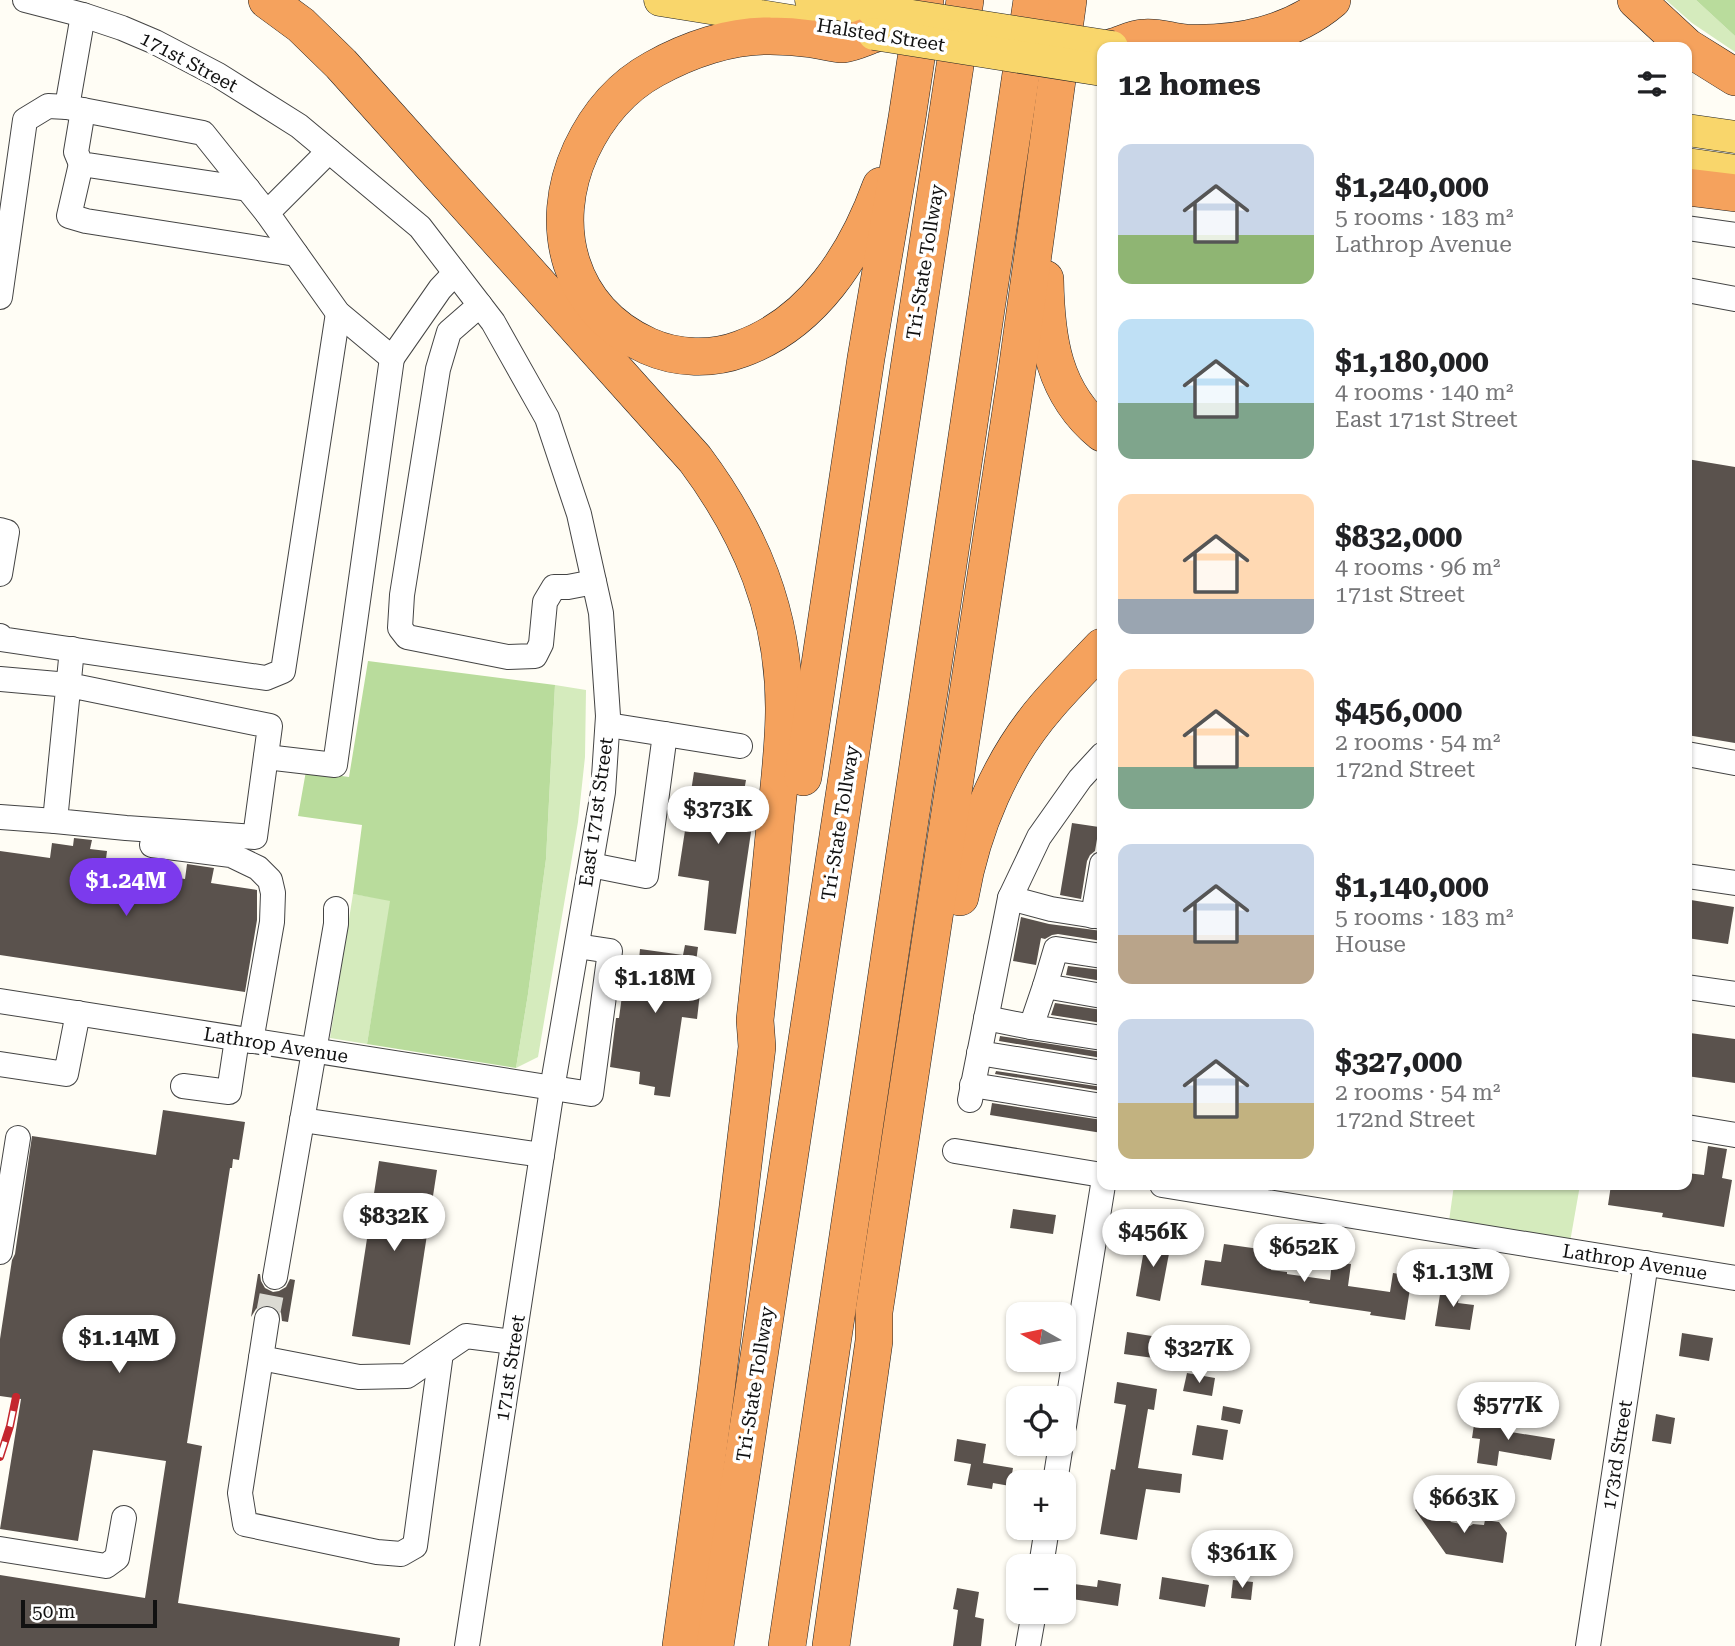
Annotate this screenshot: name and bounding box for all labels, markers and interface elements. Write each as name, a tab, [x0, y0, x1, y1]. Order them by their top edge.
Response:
street label: Halsted Street	[815, 13, 947, 57]
street label: 171st Street	[136, 27, 242, 97]
icon: filters	[1633, 65, 1671, 103]
text: 12 homes	[1118, 67, 1261, 102]
text: $1,240,000	[1335, 169, 1489, 204]
icon: home	[1174, 172, 1258, 256]
street label: Tri-State Tollway	[901, 182, 949, 341]
text: 5 rooms · 183 m²	[1335, 204, 1513, 231]
text: Lathrop Avenue	[1335, 231, 1512, 258]
text: $1,180,000	[1335, 344, 1489, 379]
icon: home	[1174, 347, 1258, 431]
text: 4 rooms · 140 m²	[1335, 379, 1513, 406]
text: East 171st Street	[1335, 406, 1518, 433]
text: $832,000	[1335, 519, 1462, 554]
icon: home	[1174, 522, 1258, 606]
text: 4 rooms · 96 m²	[1335, 554, 1501, 581]
text: 171st Street	[1335, 581, 1465, 608]
text: $456,000	[1335, 694, 1462, 729]
icon: home	[1174, 697, 1258, 781]
text: 2 rooms · 54 m²	[1335, 729, 1501, 756]
street label: East 171st Street	[574, 736, 618, 888]
street label: Tri-State Tollway	[816, 743, 864, 902]
text: 172nd Street	[1335, 756, 1475, 783]
pin: $373K	[669, 786, 767, 846]
text: $373K	[683, 795, 753, 822]
pin: $1.24M	[69, 858, 183, 918]
text: $1.24M	[86, 867, 166, 894]
text: $1,140,000	[1335, 869, 1489, 904]
icon: home	[1174, 872, 1258, 956]
text: 5 rooms · 183 m²	[1335, 904, 1513, 931]
text: House	[1335, 931, 1406, 958]
pin: $1.18M	[598, 956, 712, 1015]
text: $1.18M	[615, 964, 695, 991]
street label: Lathrop Avenue	[202, 1022, 350, 1068]
text: $327,000	[1335, 1044, 1462, 1079]
icon: home	[1174, 1047, 1258, 1131]
text: 2 rooms · 54 m²	[1335, 1079, 1501, 1106]
text: 172nd Street	[1335, 1106, 1475, 1133]
pin: $832K	[345, 1194, 443, 1253]
text: $832K	[359, 1202, 429, 1229]
pin: $456K	[1104, 1210, 1202, 1269]
text: $456K	[1118, 1218, 1188, 1245]
pin: $652K	[1255, 1224, 1353, 1284]
text: $652K	[1269, 1233, 1339, 1260]
street label: Lathrop Avenue	[1561, 1239, 1709, 1285]
pin: $1.13M	[1396, 1250, 1510, 1309]
text: $1.13M	[1413, 1258, 1493, 1285]
north arrow	[1006, 1302, 1076, 1372]
map controls	[1006, 1302, 1076, 1624]
street label: Tri-State Tollway	[731, 1304, 779, 1463]
street label: 171st Street	[490, 1313, 530, 1423]
pin: $1.14M	[62, 1316, 176, 1375]
text: $1.14M	[79, 1324, 159, 1351]
pin: $327K	[1150, 1326, 1248, 1385]
text: $327K	[1164, 1334, 1234, 1361]
pin: $577K	[1459, 1382, 1557, 1442]
button: locate	[1006, 1386, 1076, 1456]
text: $577K	[1473, 1391, 1543, 1418]
street label: 173rd Street	[1597, 1398, 1637, 1512]
button: +	[1006, 1470, 1076, 1540]
pin: $663K	[1415, 1476, 1513, 1535]
text: $663K	[1429, 1484, 1499, 1511]
pin: $361K	[1193, 1530, 1291, 1590]
text: $361K	[1207, 1539, 1277, 1566]
button: −	[1006, 1554, 1076, 1624]
scale bar	[21, 1597, 158, 1629]
text: 50 m	[32, 1600, 75, 1623]

